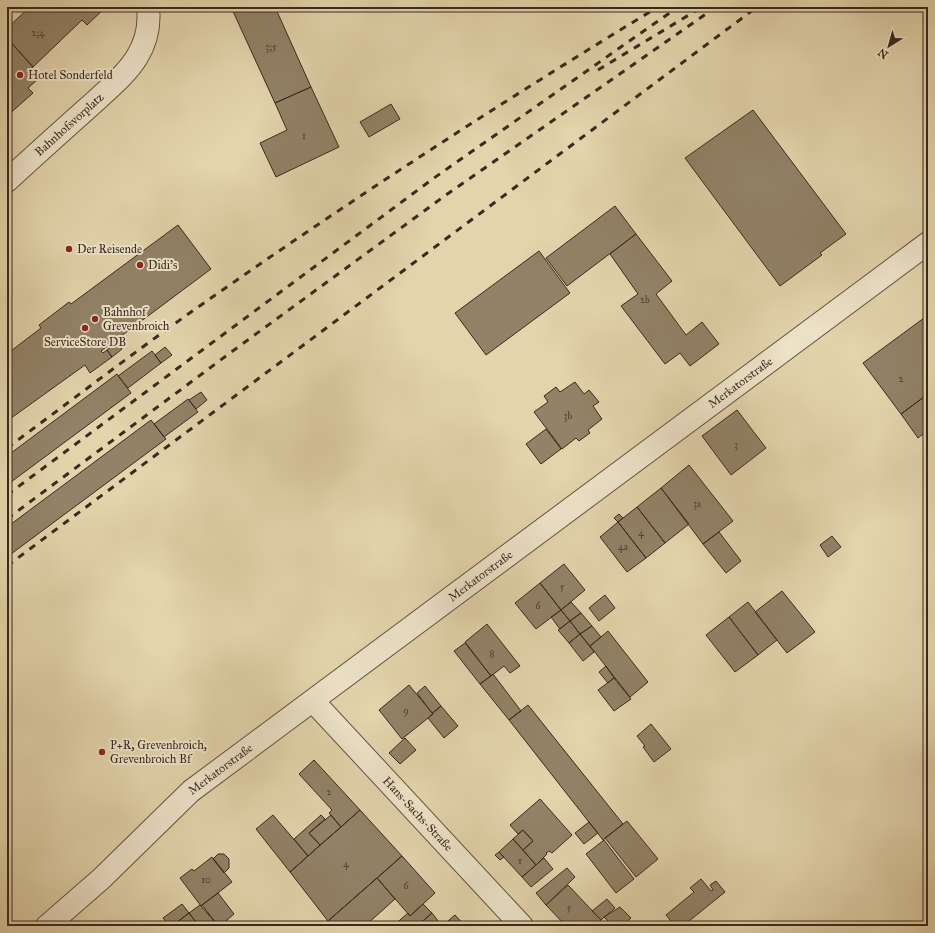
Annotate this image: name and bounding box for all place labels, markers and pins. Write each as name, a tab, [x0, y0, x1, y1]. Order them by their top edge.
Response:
place label: Hotel Sonderfeld	[28, 68, 113, 82]
marker: Hotel Sonderfeld	[15, 70, 25, 80]
place label: Der Reisende	[77, 242, 142, 256]
marker: Der Reisende	[64, 244, 74, 254]
place label: Didi's	[148, 258, 177, 272]
marker: Didi's	[135, 260, 145, 270]
place label: Bahnhof Grevenbroich	[103, 305, 170, 333]
marker: Bahnhof Grevenbroich	[90, 314, 100, 324]
marker: ServiceStore DB	[80, 323, 90, 333]
place label: ServiceStore DB	[44, 335, 126, 349]
place label: P+R, Grevenbroich, Grevenbroich Bf	[110, 738, 207, 766]
marker: P+R, Grevenbroich, Grevenbroich Bf	[97, 747, 107, 757]

